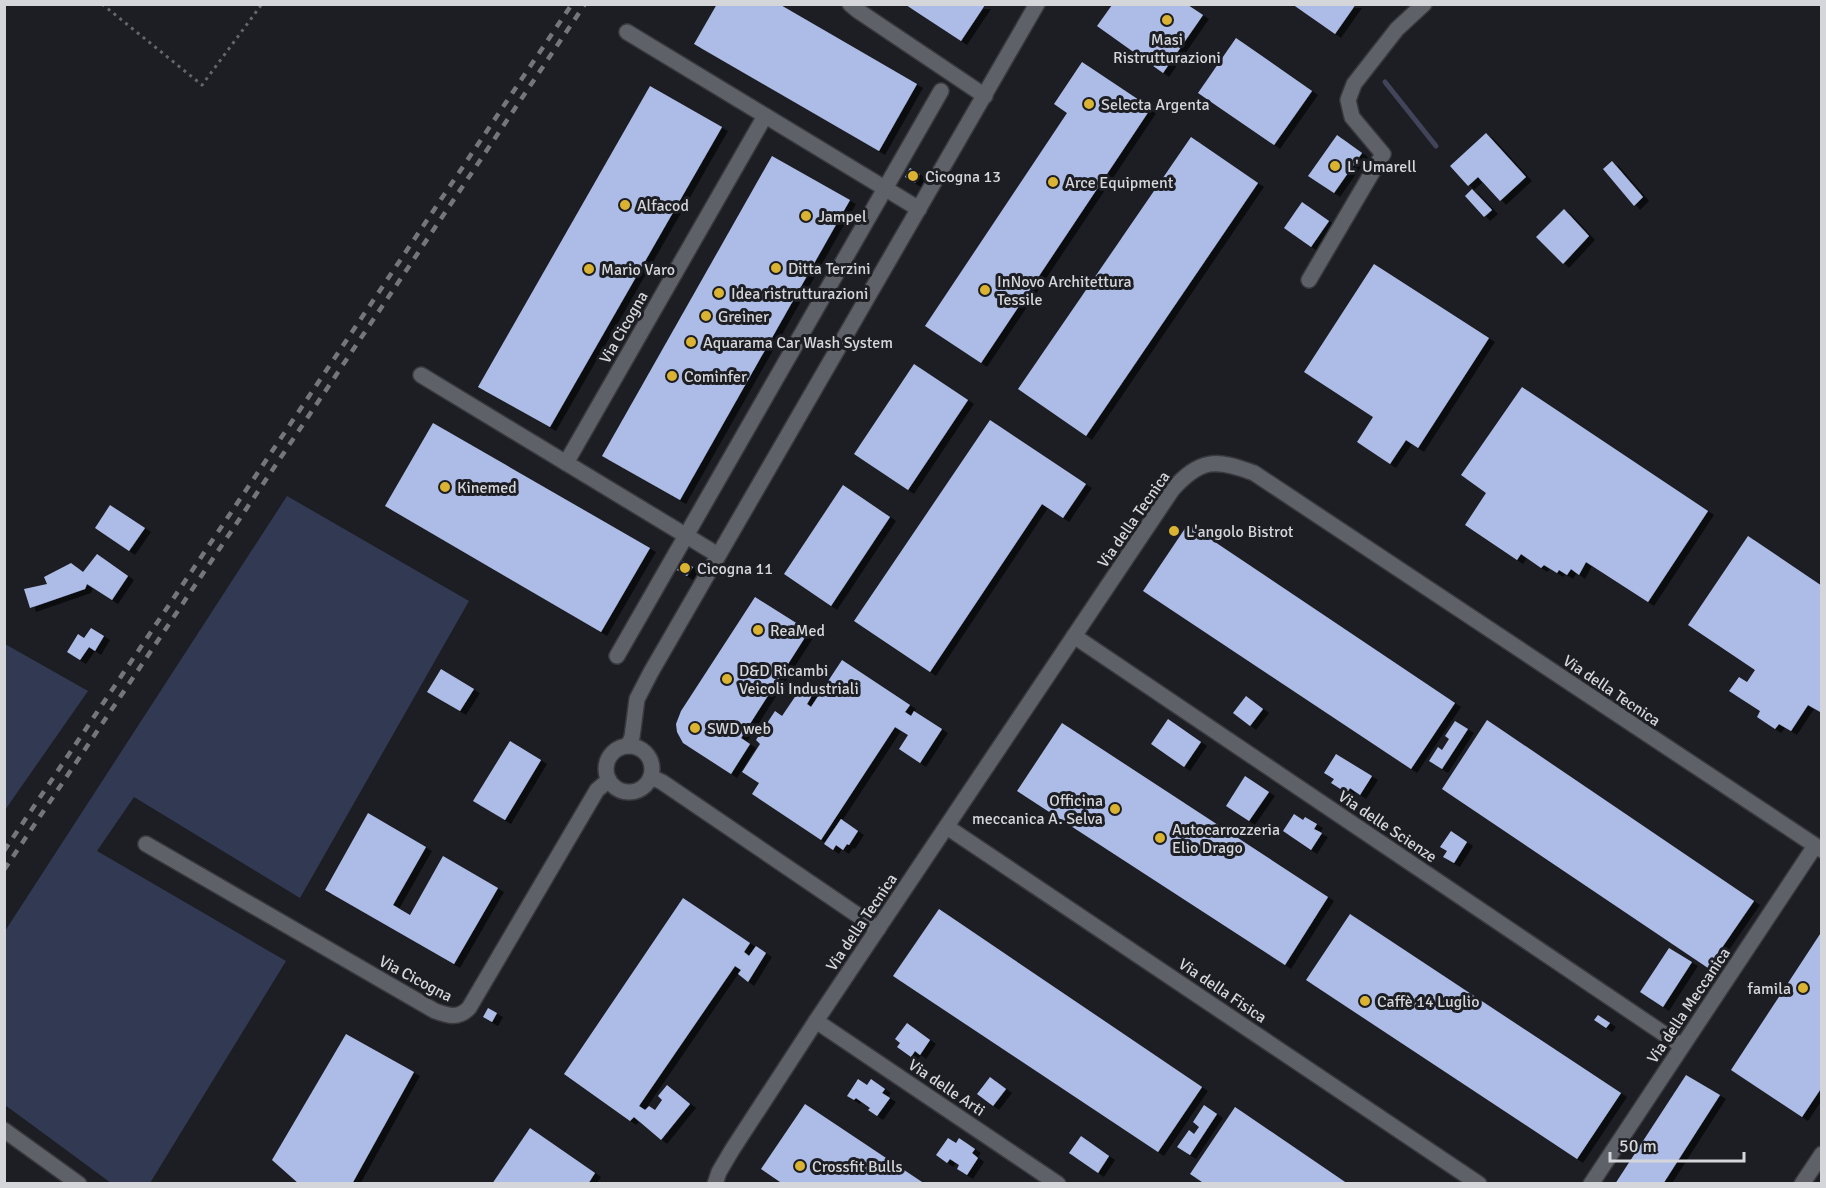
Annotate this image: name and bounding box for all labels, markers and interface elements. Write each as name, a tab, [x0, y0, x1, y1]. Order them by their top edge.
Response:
marker: Masi Ristrutturazioni	[1160, 13, 1174, 27]
place label: Masi Ristrutturazioni	[1113, 30, 1221, 68]
place label: Selecta Argenta	[1101, 95, 1210, 115]
marker: Selecta Argenta	[1082, 97, 1096, 111]
place label: L' Umarell	[1347, 157, 1417, 177]
marker: L' Umarell	[1328, 159, 1342, 173]
place label: Cicogna 13	[925, 167, 1001, 187]
marker: Cicogna 13	[906, 169, 920, 183]
place label: Arce Equipment	[1065, 173, 1174, 193]
marker: Arce Equipment	[1046, 175, 1060, 189]
place label: Alfacod	[637, 196, 689, 216]
marker: Alfacod	[618, 198, 632, 212]
place label: Jampel	[818, 207, 867, 227]
marker: Jampel	[799, 209, 813, 223]
place label: Ditta Terzini	[788, 259, 871, 279]
place label: Mario Varo	[601, 260, 675, 280]
marker: Ditta Terzini	[769, 261, 783, 275]
marker: Mario Varo	[582, 262, 596, 276]
place label: InNovo Architettura Tessile	[997, 272, 1132, 310]
marker: InNovo Architettura Tessile	[978, 283, 992, 297]
place label: Idea ristrutturazioni	[731, 284, 868, 304]
marker: Idea ristrutturazioni	[712, 286, 726, 300]
street label: Via Cicogna	[595, 288, 653, 367]
place label: Greiner	[718, 307, 769, 327]
marker: Greiner	[699, 309, 713, 323]
place label: Aquarama Car Wash System	[703, 333, 893, 353]
marker: Aquarama Car Wash System	[684, 335, 698, 349]
place label: Cominfer	[684, 367, 747, 387]
marker: Cominfer	[665, 369, 679, 383]
street label: Via della Tecnica	[1093, 467, 1175, 572]
place label: Kinemed	[457, 478, 517, 498]
marker: Kinemed	[438, 480, 452, 494]
place label: L'angolo Bistrot	[1186, 522, 1294, 542]
marker: L'angolo Bistrot	[1167, 524, 1181, 538]
place label: Cicogna 11	[697, 559, 773, 579]
marker: Cicogna 11	[678, 561, 692, 575]
place label: ReaMed	[770, 621, 825, 641]
marker: ReaMed	[751, 623, 765, 637]
street label: Via della Tecnica	[1559, 651, 1664, 731]
place label: D&D Ricambi Veicoli Industriali	[739, 661, 859, 699]
marker: D&D Ricambi Veicoli Industriali	[720, 672, 734, 686]
place label: SWD web	[707, 719, 771, 739]
marker: SWD web	[688, 721, 702, 735]
street label: Via delle Scienze	[1334, 786, 1441, 867]
place label: Officina meccanica A. Selva	[972, 791, 1103, 829]
marker: Officina meccanica A. Selva	[1108, 802, 1122, 816]
place label: Autocarrozzeria Elio Drago	[1172, 820, 1280, 858]
marker: Autocarrozzeria Elio Drago	[1153, 831, 1167, 845]
street label: Via della Tecnica	[822, 870, 902, 975]
street label: Via della Meccanica	[1643, 944, 1735, 1067]
street label: Via Cicogna	[375, 951, 456, 1007]
street label: Via della Fisica	[1174, 954, 1270, 1028]
place label: famila	[1748, 979, 1791, 999]
marker: famila	[1796, 981, 1810, 995]
place label: Caffè 14 Luglio	[1377, 992, 1480, 1012]
marker: Caffè 14 Luglio	[1358, 994, 1372, 1008]
street label: Via delle Arti	[904, 1055, 989, 1121]
scale bar	[1610, 1125, 1744, 1163]
text: 50 m	[1619, 1135, 1657, 1157]
place label: Crossfit Bulls	[812, 1157, 903, 1177]
marker: Crossfit Bulls	[793, 1159, 807, 1173]

